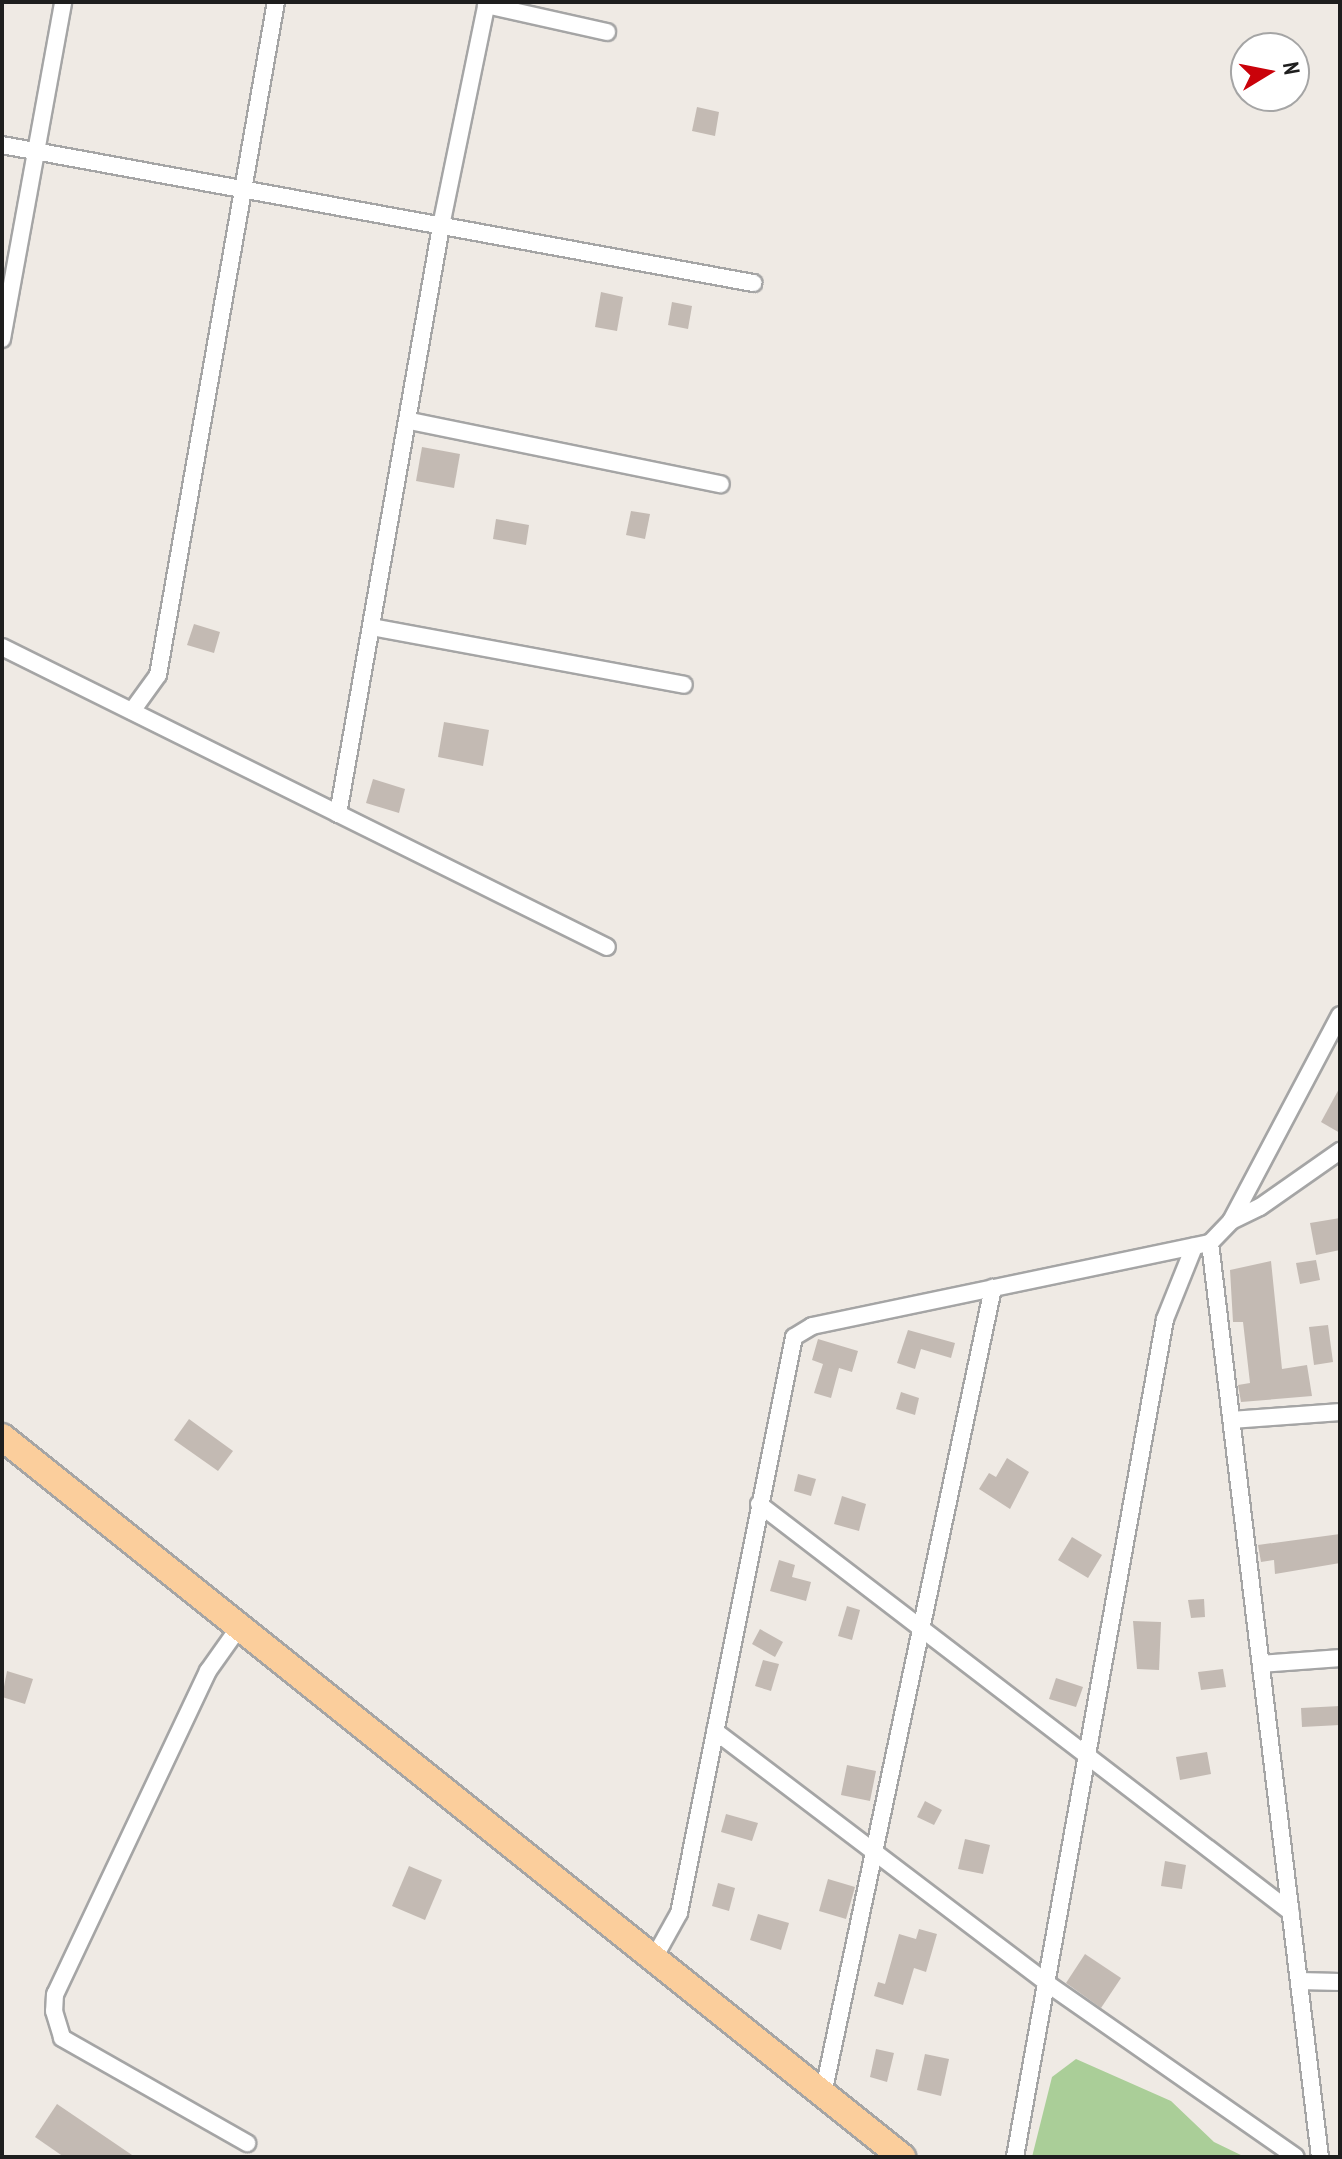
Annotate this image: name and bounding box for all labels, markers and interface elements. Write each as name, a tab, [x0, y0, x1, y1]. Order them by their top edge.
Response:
north arrow	[1230, 32, 1310, 112]
text: N	[1277, 60, 1306, 76]

